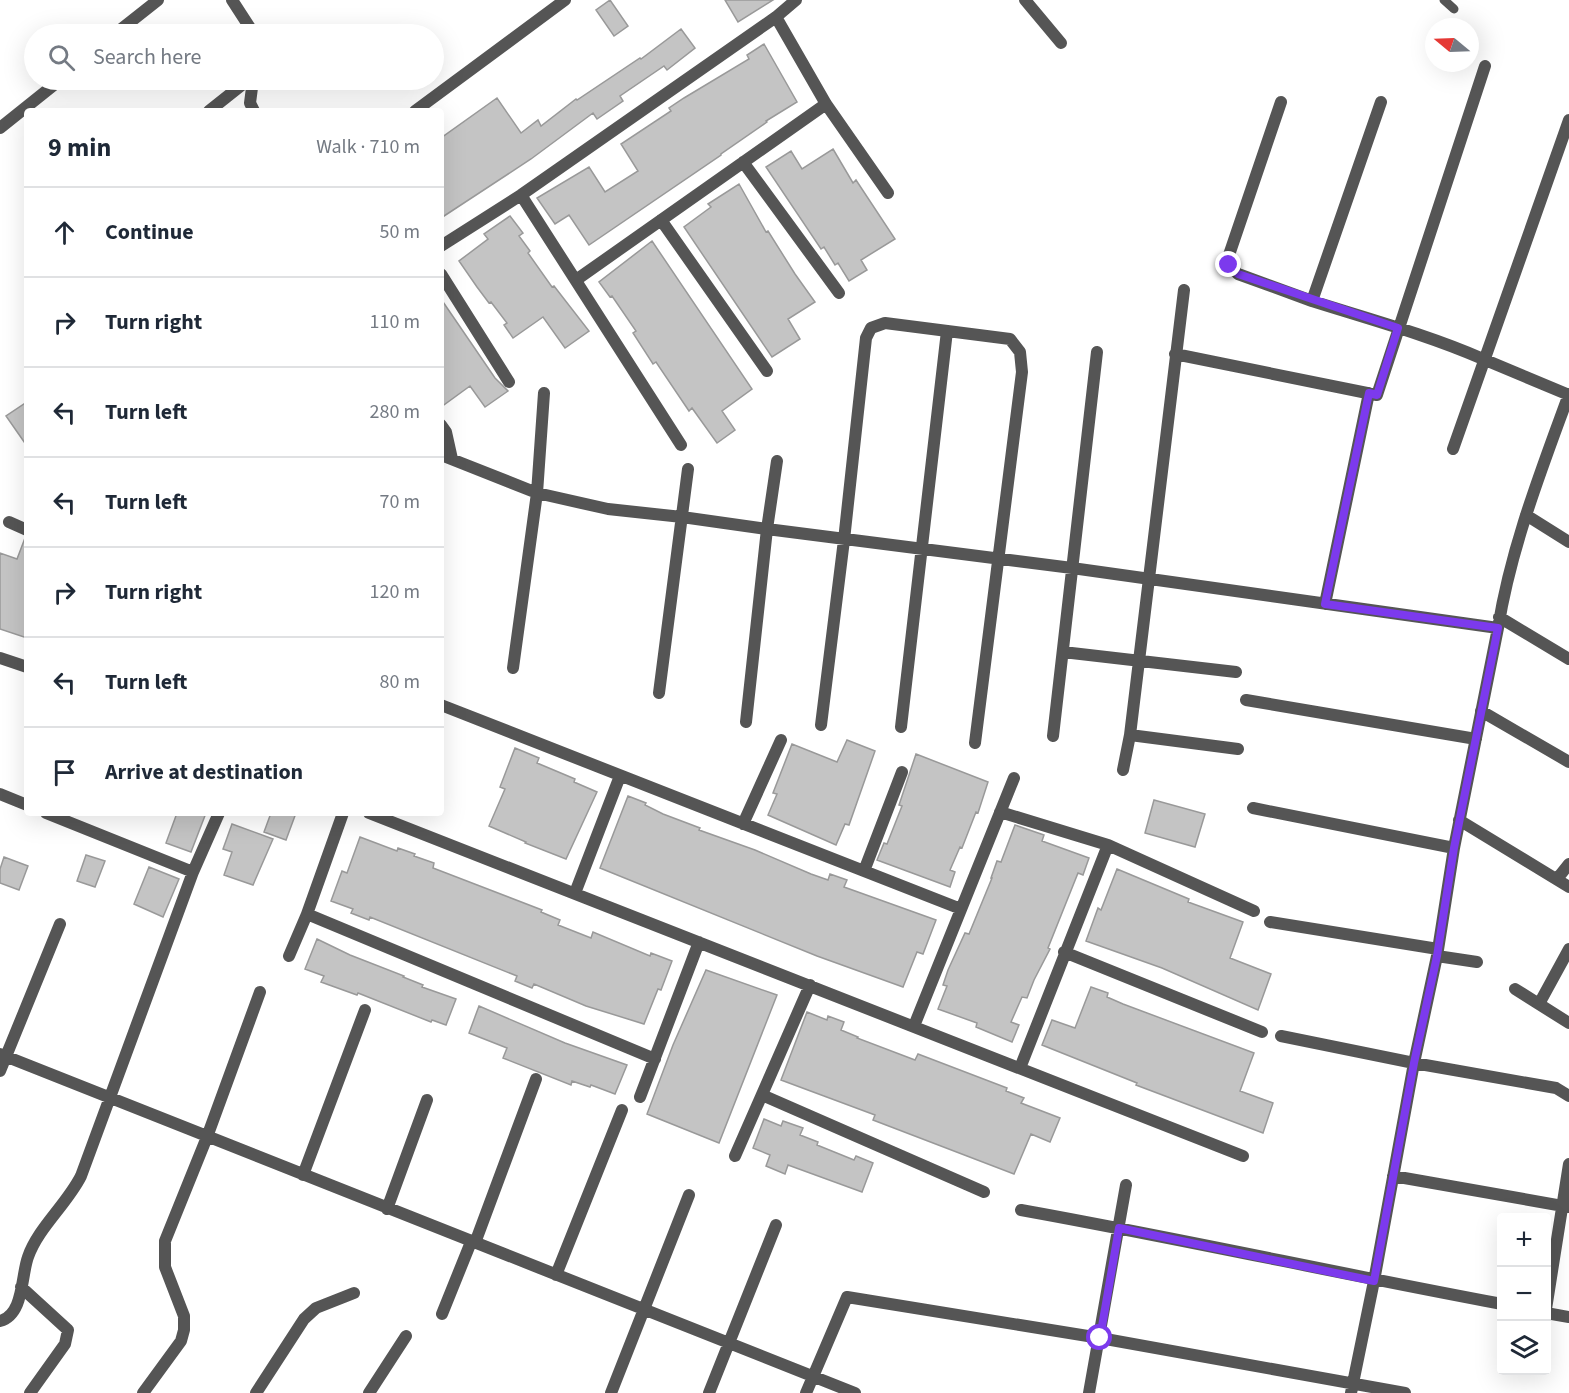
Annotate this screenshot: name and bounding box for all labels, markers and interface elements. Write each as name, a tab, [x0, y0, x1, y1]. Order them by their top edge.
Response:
north arrow	[1425, 18, 1479, 72]
search box	[24, 24, 444, 90]
icon: search	[45, 41, 78, 74]
text: Search here	[93, 41, 201, 73]
text: 9 min	[48, 129, 111, 166]
text: Walk · 710 m	[316, 133, 420, 161]
icon: ahead	[48, 216, 81, 249]
text: Continue	[105, 216, 194, 248]
text: 50 m	[380, 218, 420, 246]
route end	[1215, 251, 1241, 277]
icon: right	[48, 306, 81, 339]
text: Turn right	[105, 306, 202, 338]
text: 110 m	[370, 308, 420, 336]
icon: left	[48, 396, 81, 429]
text: Turn left	[105, 396, 187, 428]
text: 280 m	[370, 398, 420, 426]
icon: left	[48, 486, 81, 519]
text: Turn left	[105, 486, 187, 518]
text: 70 m	[380, 488, 420, 516]
icon: right	[48, 576, 81, 609]
text: Turn right	[105, 576, 202, 608]
text: 120 m	[370, 578, 420, 606]
icon: left	[48, 666, 81, 699]
text: Turn left	[105, 666, 187, 698]
text: 80 m	[380, 668, 420, 696]
icon: arrive	[48, 756, 81, 789]
text: Arrive at destination	[105, 756, 303, 788]
map controls	[1497, 1213, 1551, 1375]
button: +	[1497, 1213, 1551, 1267]
button: −	[1497, 1267, 1551, 1321]
button: layers	[1497, 1321, 1551, 1375]
route start	[1086, 1324, 1112, 1350]

